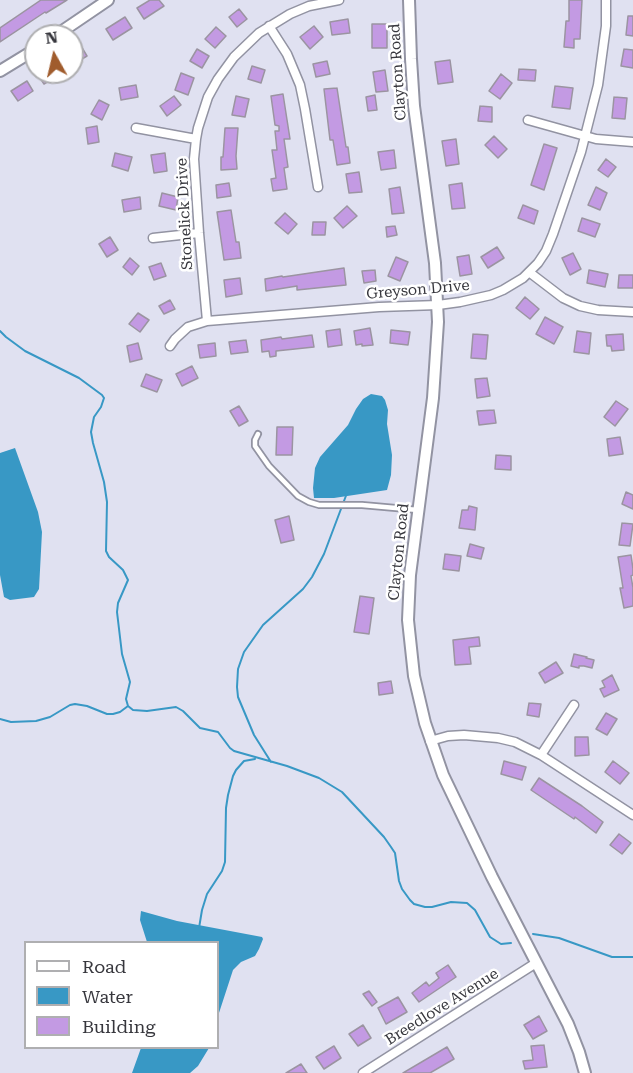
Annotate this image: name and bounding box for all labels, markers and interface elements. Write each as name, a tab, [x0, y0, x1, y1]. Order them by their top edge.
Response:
street label: Clayton Road	[386, 23, 410, 121]
north arrow	[24, 24, 84, 84]
text: N	[44, 27, 59, 48]
street label: Stonelick Drive	[173, 158, 197, 270]
street label: Greyson Drive	[366, 277, 470, 303]
street label: Clayton Road	[385, 503, 413, 601]
legend	[24, 941, 219, 1049]
text: Road	[82, 956, 126, 977]
street label: Breedlove Avenue	[382, 965, 502, 1049]
text: Water	[82, 986, 133, 1007]
text: Building	[82, 1016, 156, 1037]

